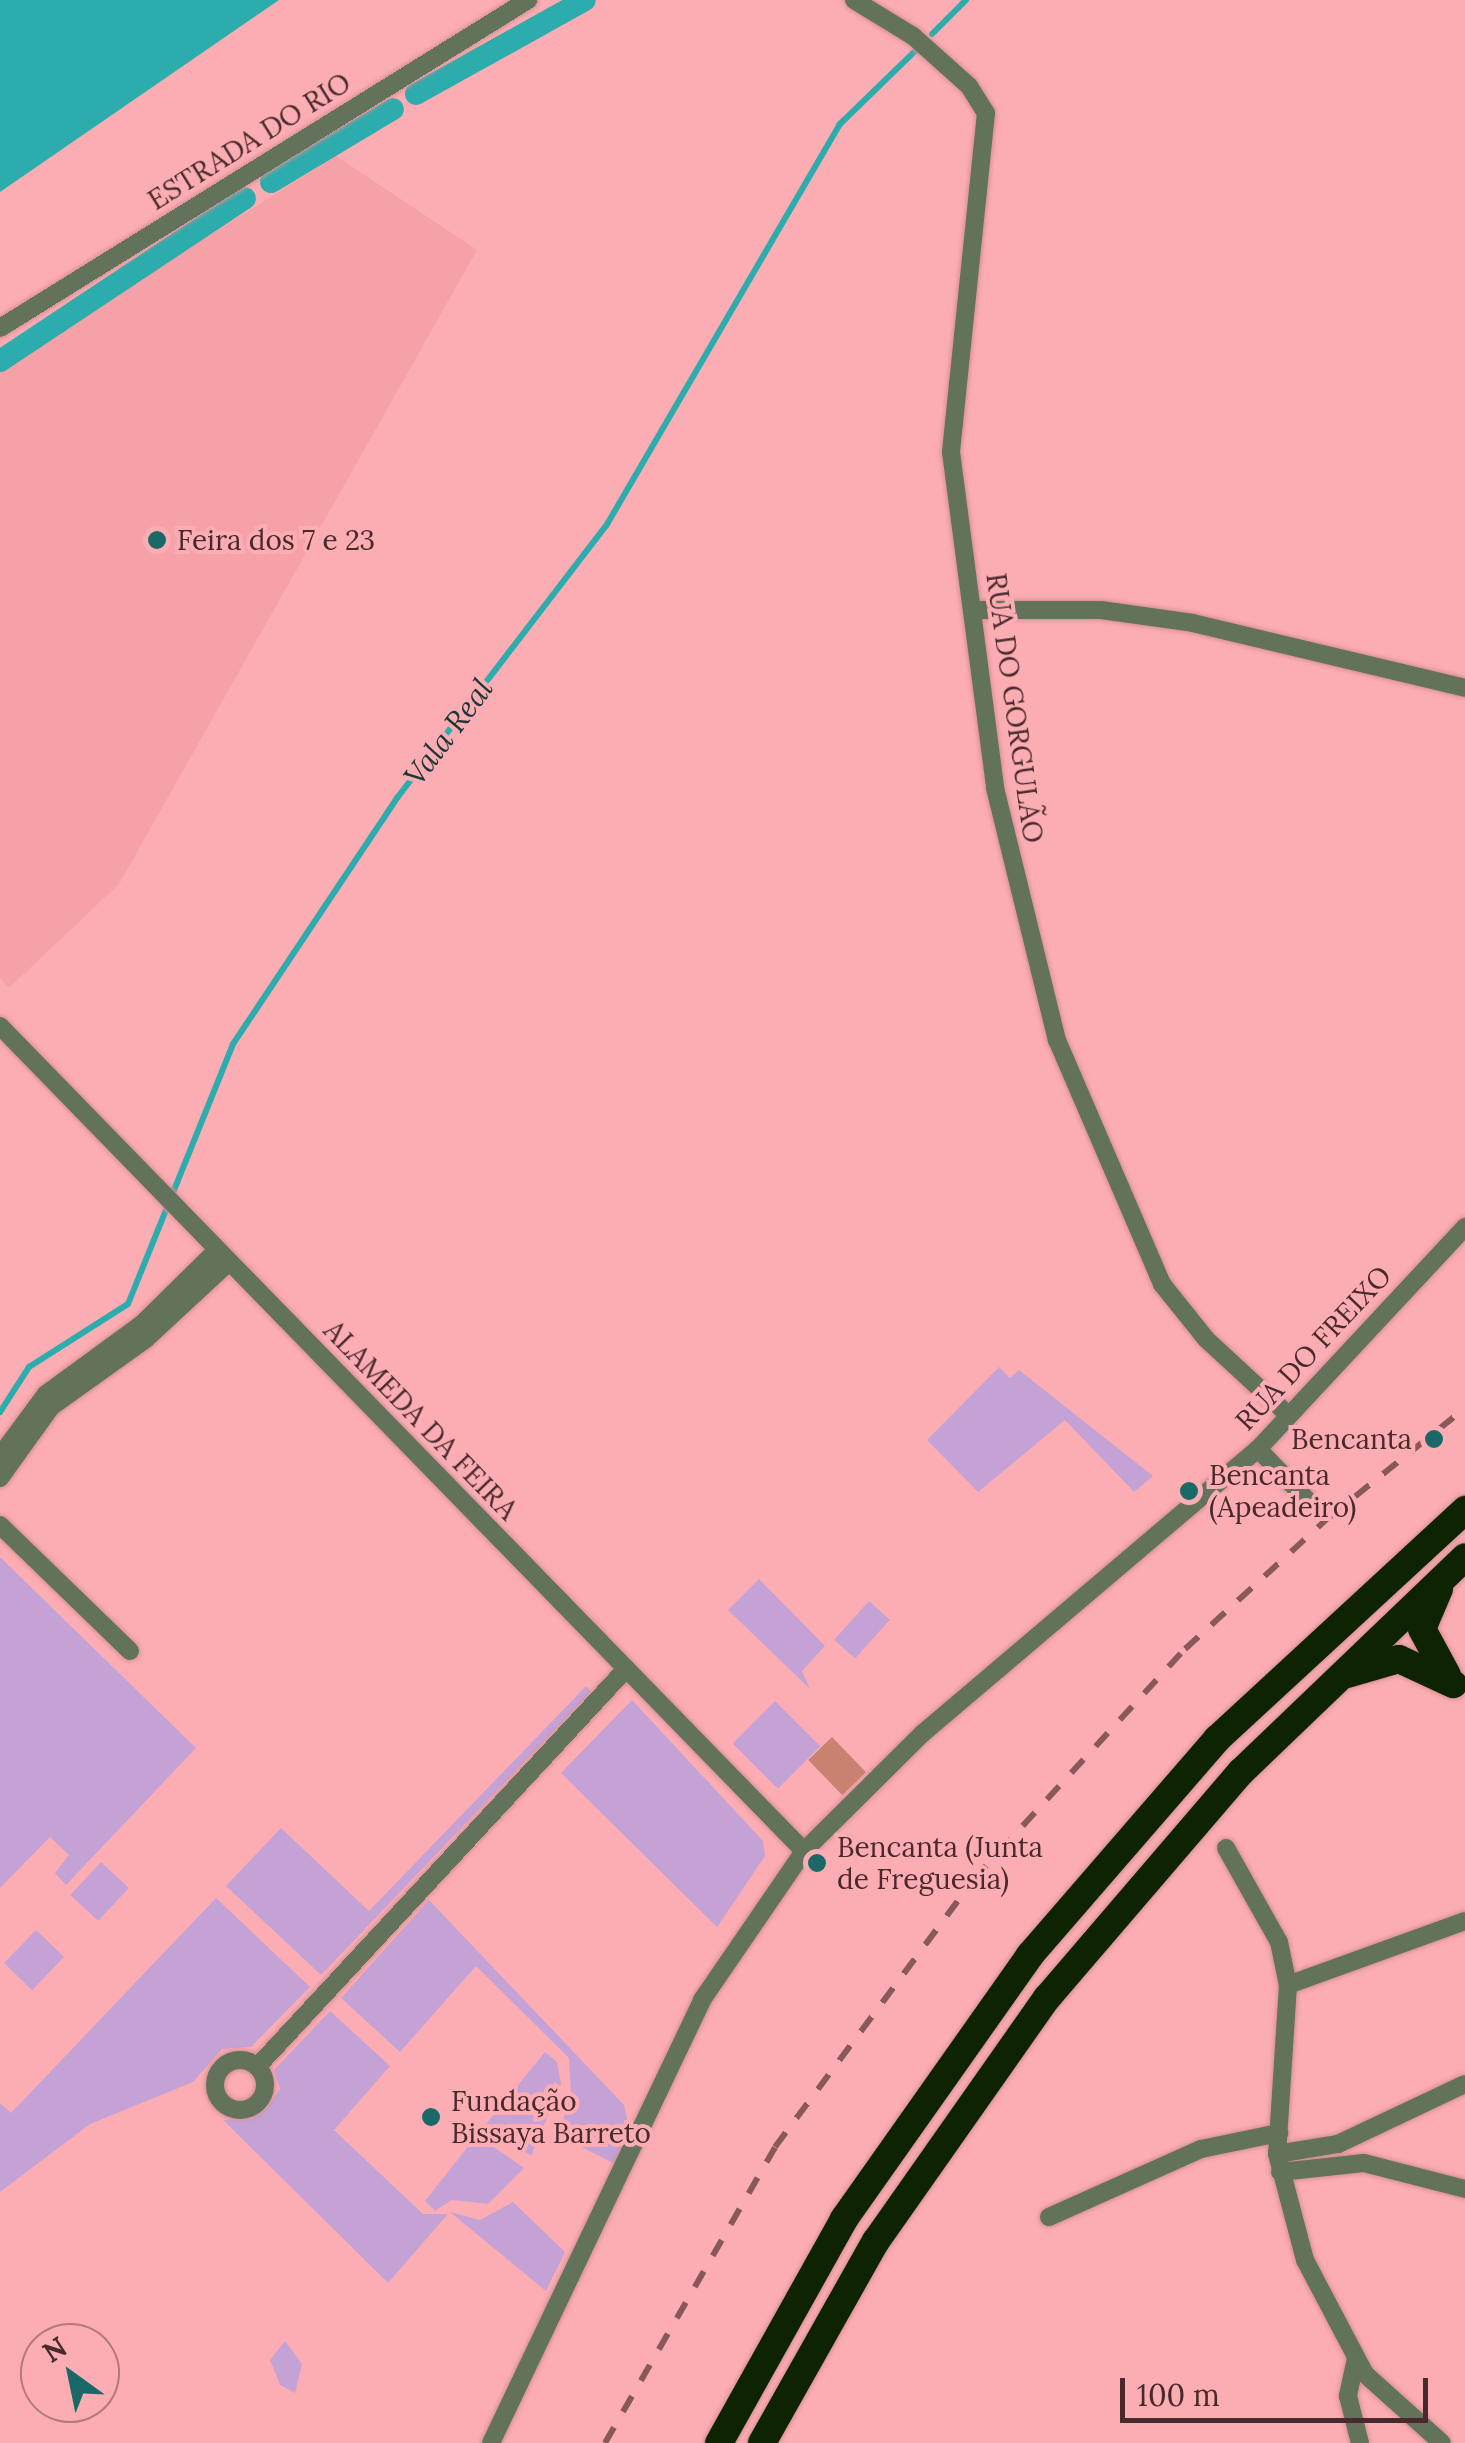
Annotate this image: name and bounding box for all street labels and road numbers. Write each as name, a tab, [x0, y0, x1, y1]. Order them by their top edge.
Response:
street label: ESTRADA DO RIO	[142, 65, 356, 217]
street label: RUA DO GORGULÃO	[979, 571, 1051, 845]
street label: RUA DO FREIXO	[1228, 1259, 1398, 1437]
street label: ALAMEDA DA FEIRA	[317, 1313, 525, 1527]

